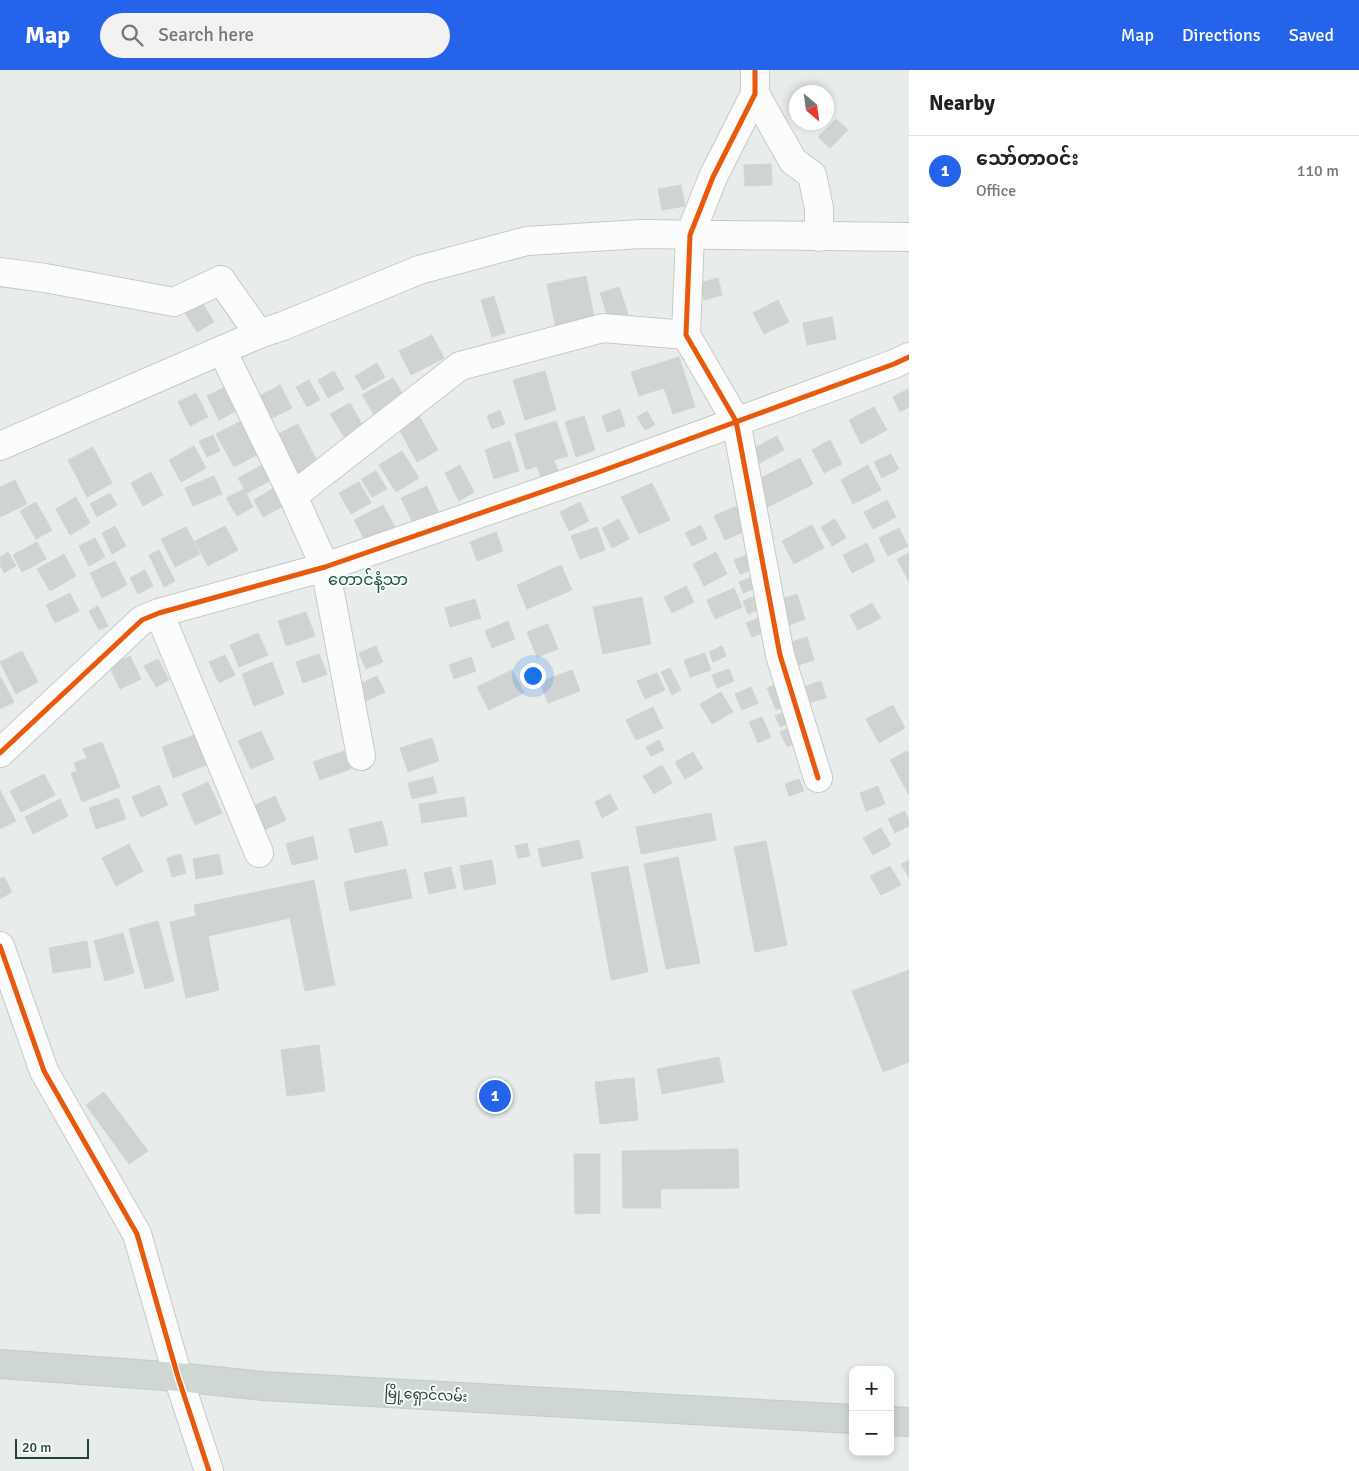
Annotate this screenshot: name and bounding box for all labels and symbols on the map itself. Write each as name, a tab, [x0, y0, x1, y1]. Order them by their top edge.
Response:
north arrow	[789, 85, 834, 130]
district label: တောင်နံ့သာ	[328, 568, 408, 593]
your location	[520, 663, 546, 689]
pin: 1	[479, 1077, 511, 1115]
street label: မြို့ရှောင်လမ်း	[384, 1382, 468, 1409]
scale bar	[15, 1436, 89, 1459]

